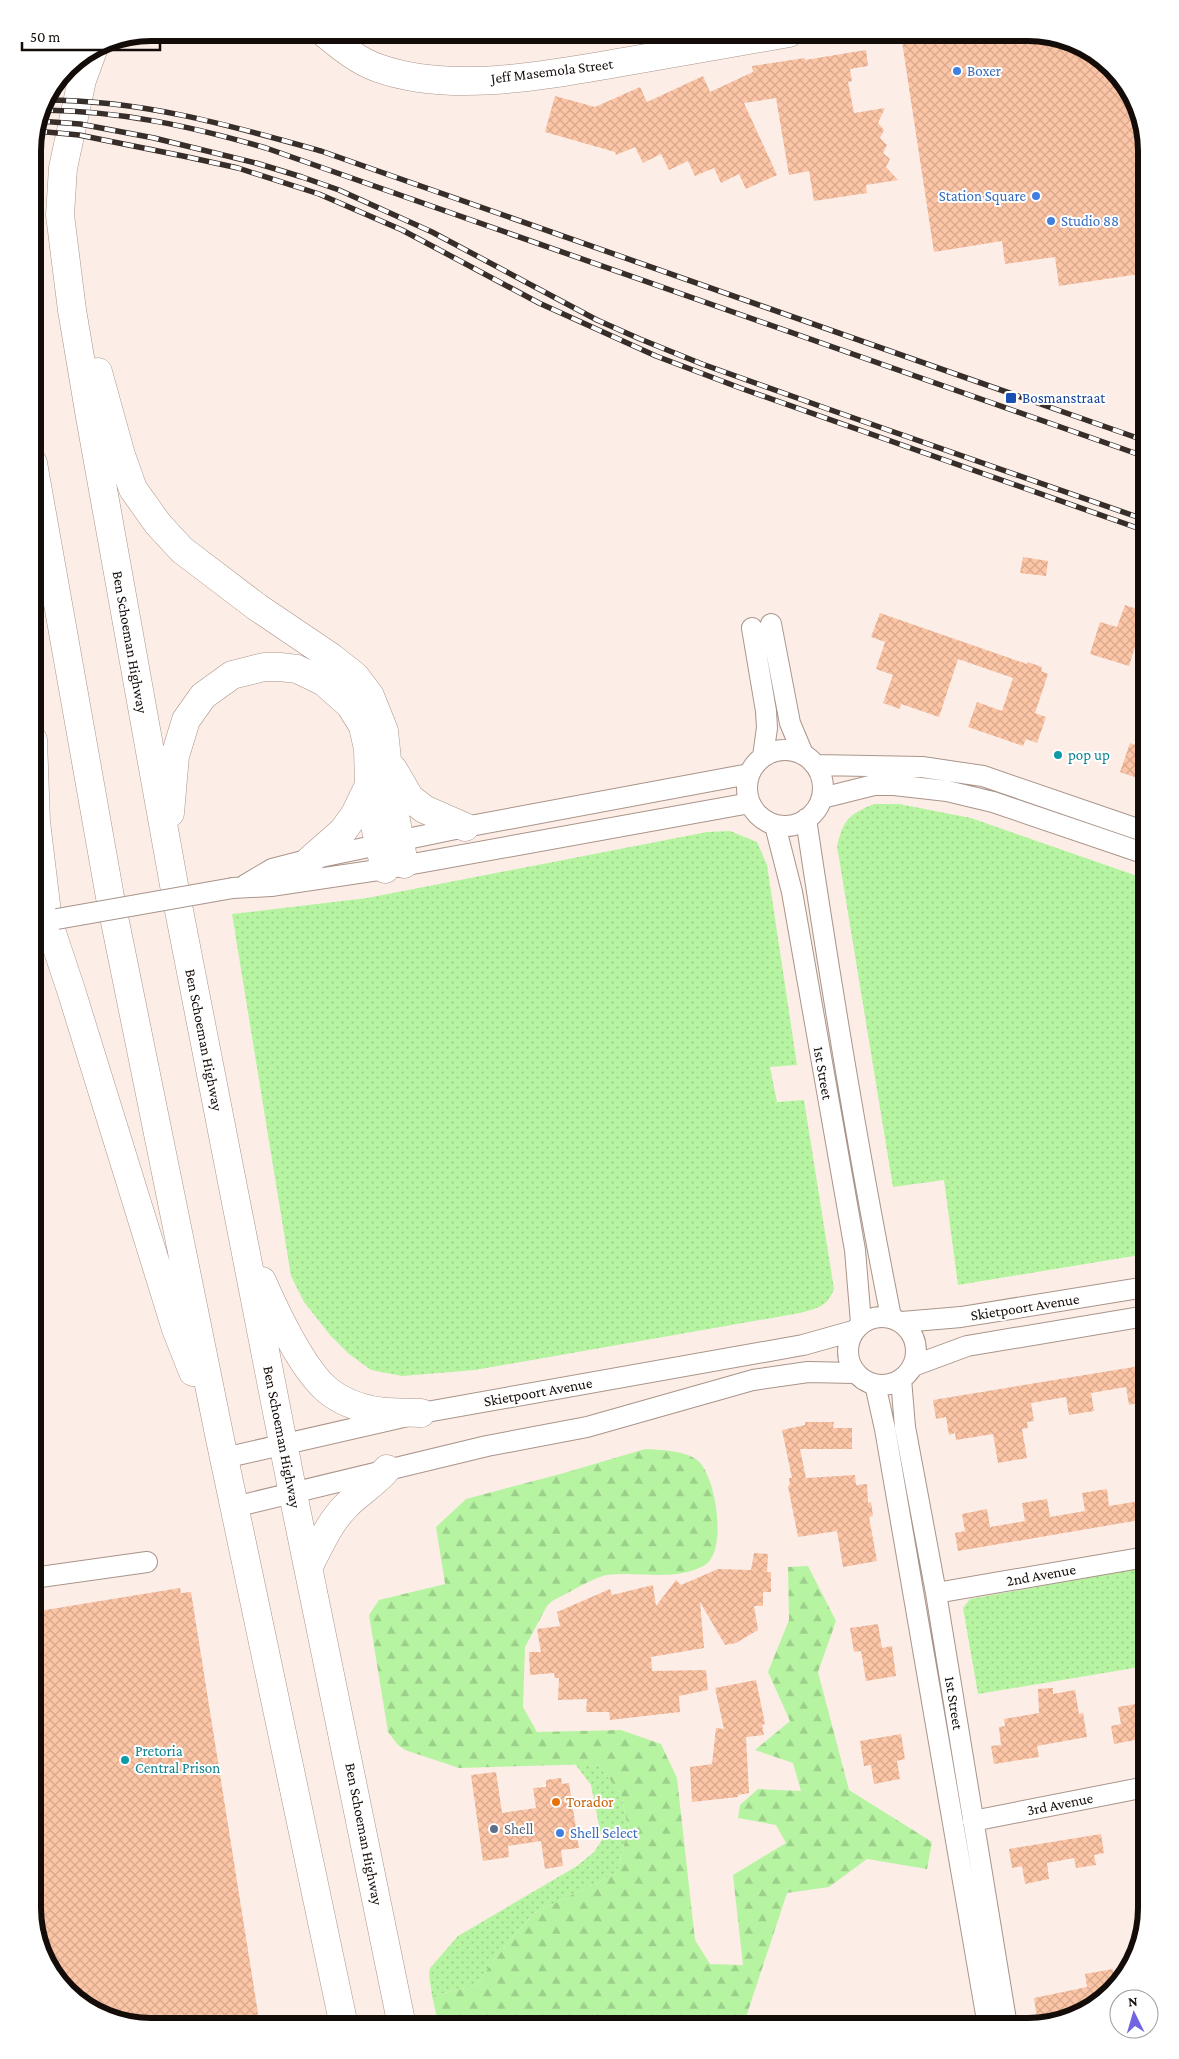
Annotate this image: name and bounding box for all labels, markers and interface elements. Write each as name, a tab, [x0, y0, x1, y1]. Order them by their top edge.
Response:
scale bar	[22, 20, 160, 52]
text: 50 m	[30, 29, 60, 45]
street label: Jeff Masemola Street	[488, 55, 615, 88]
place label: Boxer	[967, 63, 1002, 79]
marker: Boxer	[951, 65, 963, 77]
place label: Station Square	[939, 188, 1026, 205]
marker: Station Square	[1030, 190, 1042, 202]
place label: Studio 88	[1061, 213, 1119, 229]
marker: Studio 88	[1045, 215, 1057, 227]
place label: Bosmanstraat	[1022, 390, 1106, 406]
marker: Bosmanstraat	[1004, 391, 1018, 405]
street label: Ben Schoeman Highway	[109, 569, 150, 715]
place label: pop up	[1068, 747, 1110, 764]
marker: pop up	[1052, 749, 1064, 761]
street label: Ben Schoeman Highway	[181, 968, 226, 1113]
street label: 1st Street	[810, 1045, 836, 1102]
street label: Skietpoort Avenue	[970, 1290, 1081, 1324]
street label: Ben Schoeman Highway	[259, 1365, 304, 1510]
street label: Skietpoort Avenue	[483, 1375, 594, 1410]
street label: 2nd Avenue	[1005, 1561, 1077, 1589]
street label: 1st Street	[942, 1675, 966, 1732]
place label: Pretoria Central Prison	[135, 1743, 220, 1776]
marker: Pretoria Central Prison	[119, 1754, 131, 1766]
street label: Ben Schoeman Highway	[341, 1762, 386, 1907]
street label: 3rd Avenue	[1026, 1790, 1095, 1818]
place label: Torador	[566, 1794, 614, 1810]
marker: Torador	[550, 1796, 562, 1808]
place label: Shell	[504, 1821, 534, 1837]
marker: Shell	[488, 1823, 500, 1835]
place label: Shell Select	[570, 1825, 639, 1841]
marker: Shell Select	[554, 1827, 566, 1839]
north arrow	[1109, 1989, 1159, 2039]
text: N	[1127, 1993, 1139, 2009]

